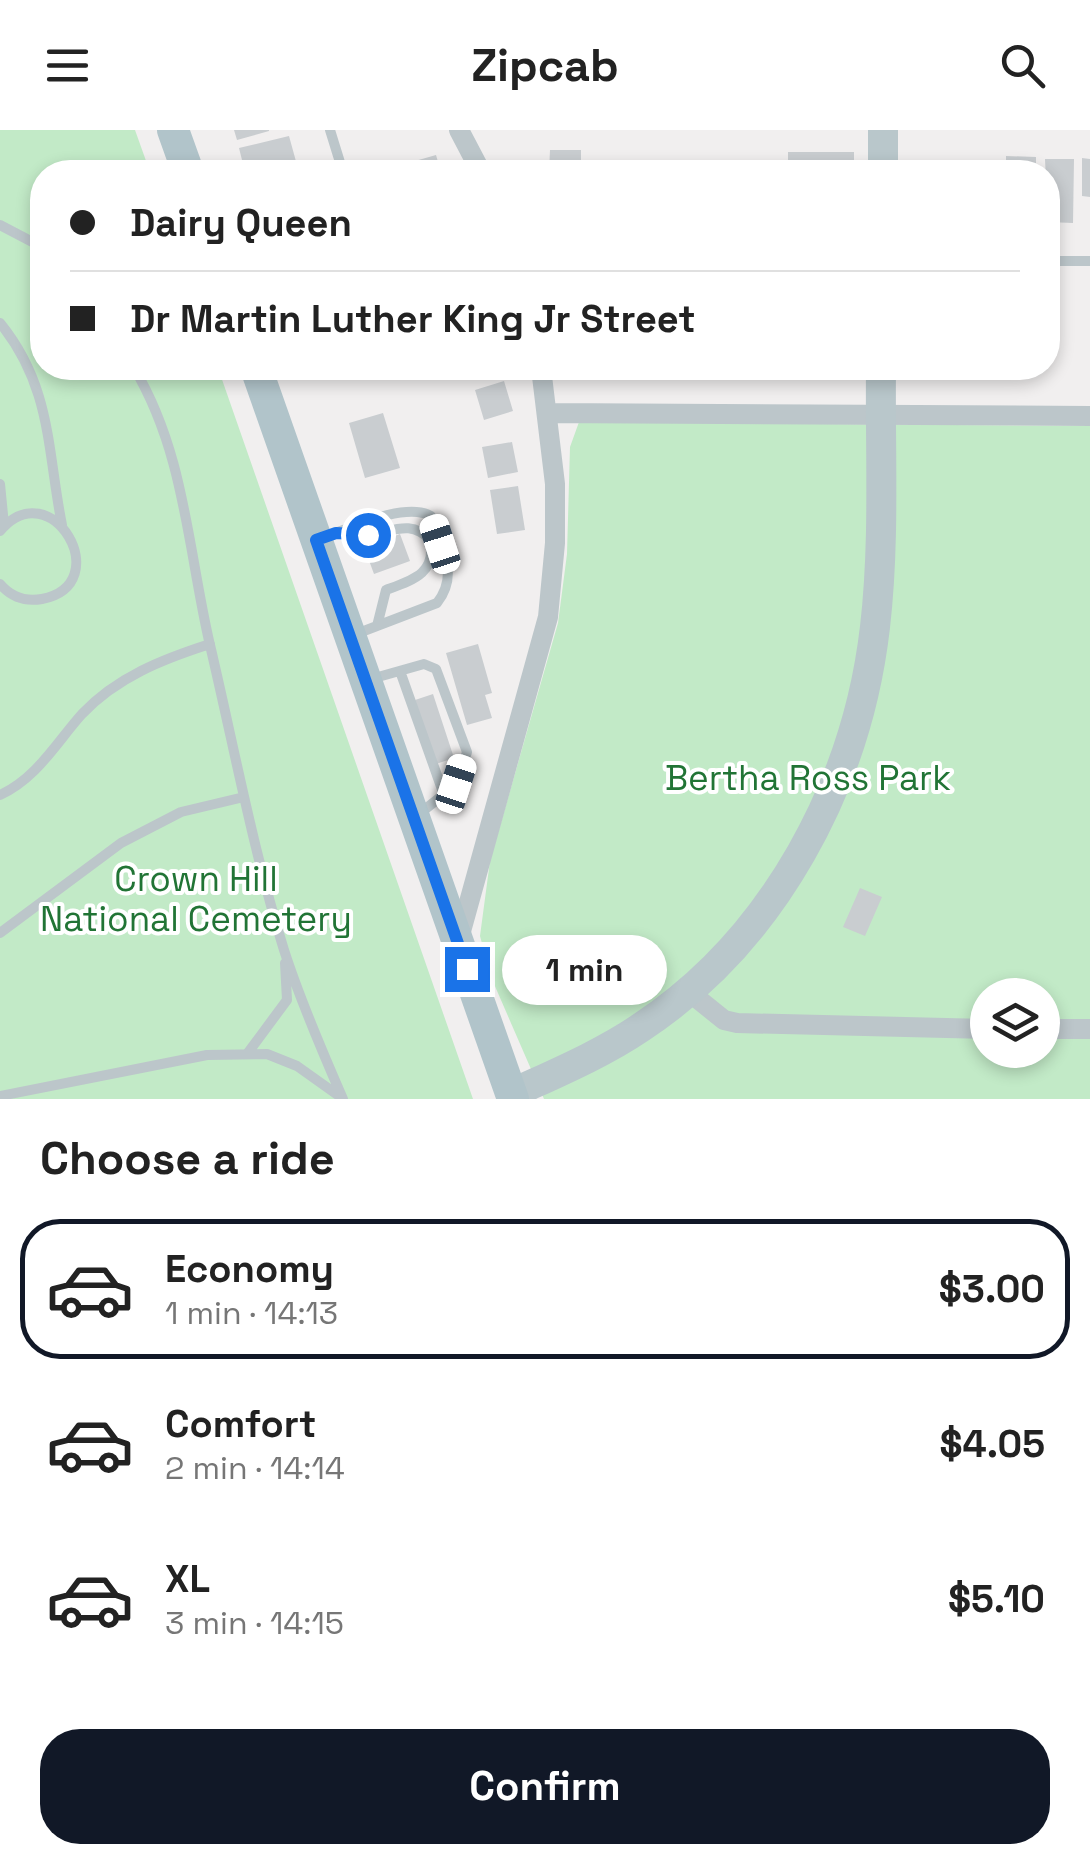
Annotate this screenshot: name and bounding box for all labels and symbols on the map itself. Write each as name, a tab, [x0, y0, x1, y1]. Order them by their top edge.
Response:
car	[416, 511, 464, 577]
route start	[346, 513, 391, 558]
car	[432, 751, 480, 817]
park label: Bertha Ross Park	[665, 756, 951, 800]
park label: Crown Hill National Cemetery	[40, 857, 352, 941]
callout: 1 min	[502, 934, 667, 1004]
route end	[445, 947, 490, 992]

